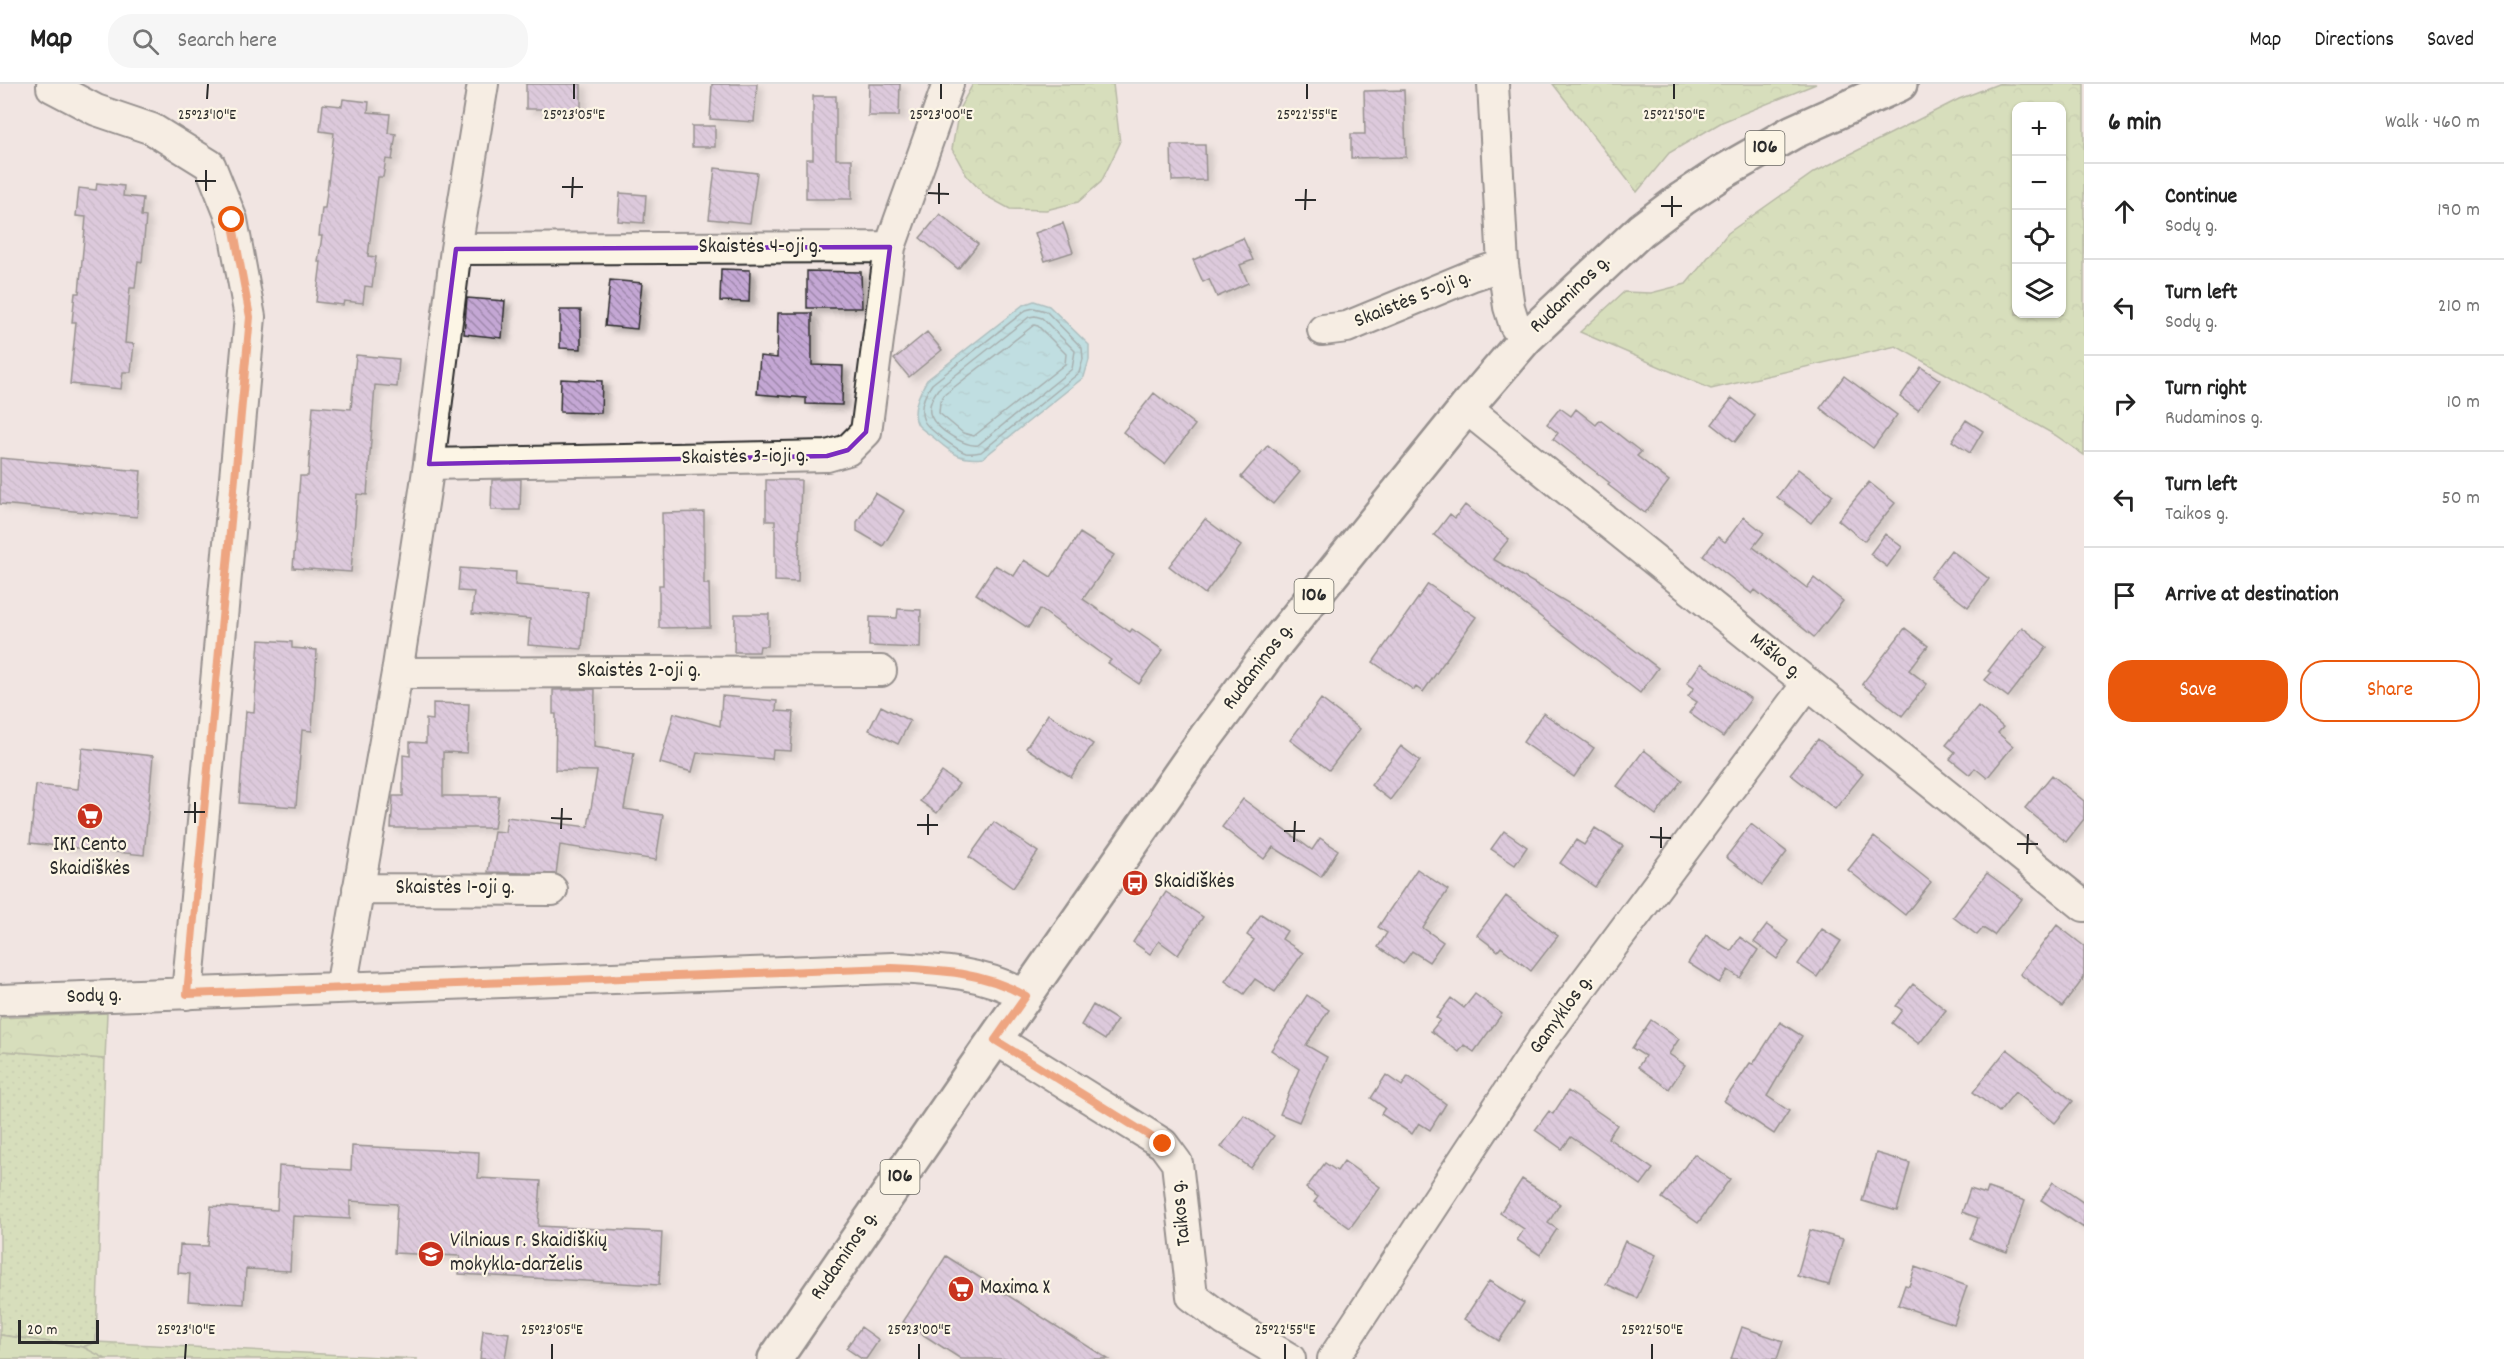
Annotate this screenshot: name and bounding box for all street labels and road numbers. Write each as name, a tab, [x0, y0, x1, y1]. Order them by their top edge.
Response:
road number: 106	[1746, 131, 1784, 165]
street label: Skaistės 4-oji g.	[699, 233, 821, 263]
street label: Rudaminos g.	[1524, 249, 1618, 341]
street label: Skaistės 5-oji g.	[1350, 263, 1476, 337]
street label: Skaistės 3-ioji g.	[681, 442, 809, 474]
road number: 106	[1294, 579, 1334, 613]
street label: Rudaminos g.	[1216, 617, 1302, 717]
street label: Miško g.	[1742, 626, 1808, 688]
street label: Skaistės 2-oji g.	[577, 657, 701, 687]
street label: Skaistės 1-oji g.	[396, 874, 514, 904]
street label: Gamyklos g.	[1523, 969, 1601, 1061]
street label: Sodų g.	[66, 981, 122, 1013]
road number: 106	[880, 1160, 920, 1194]
street label: Taikos g.	[1164, 1178, 1200, 1248]
street label: Rudaminos g.	[804, 1205, 886, 1307]

